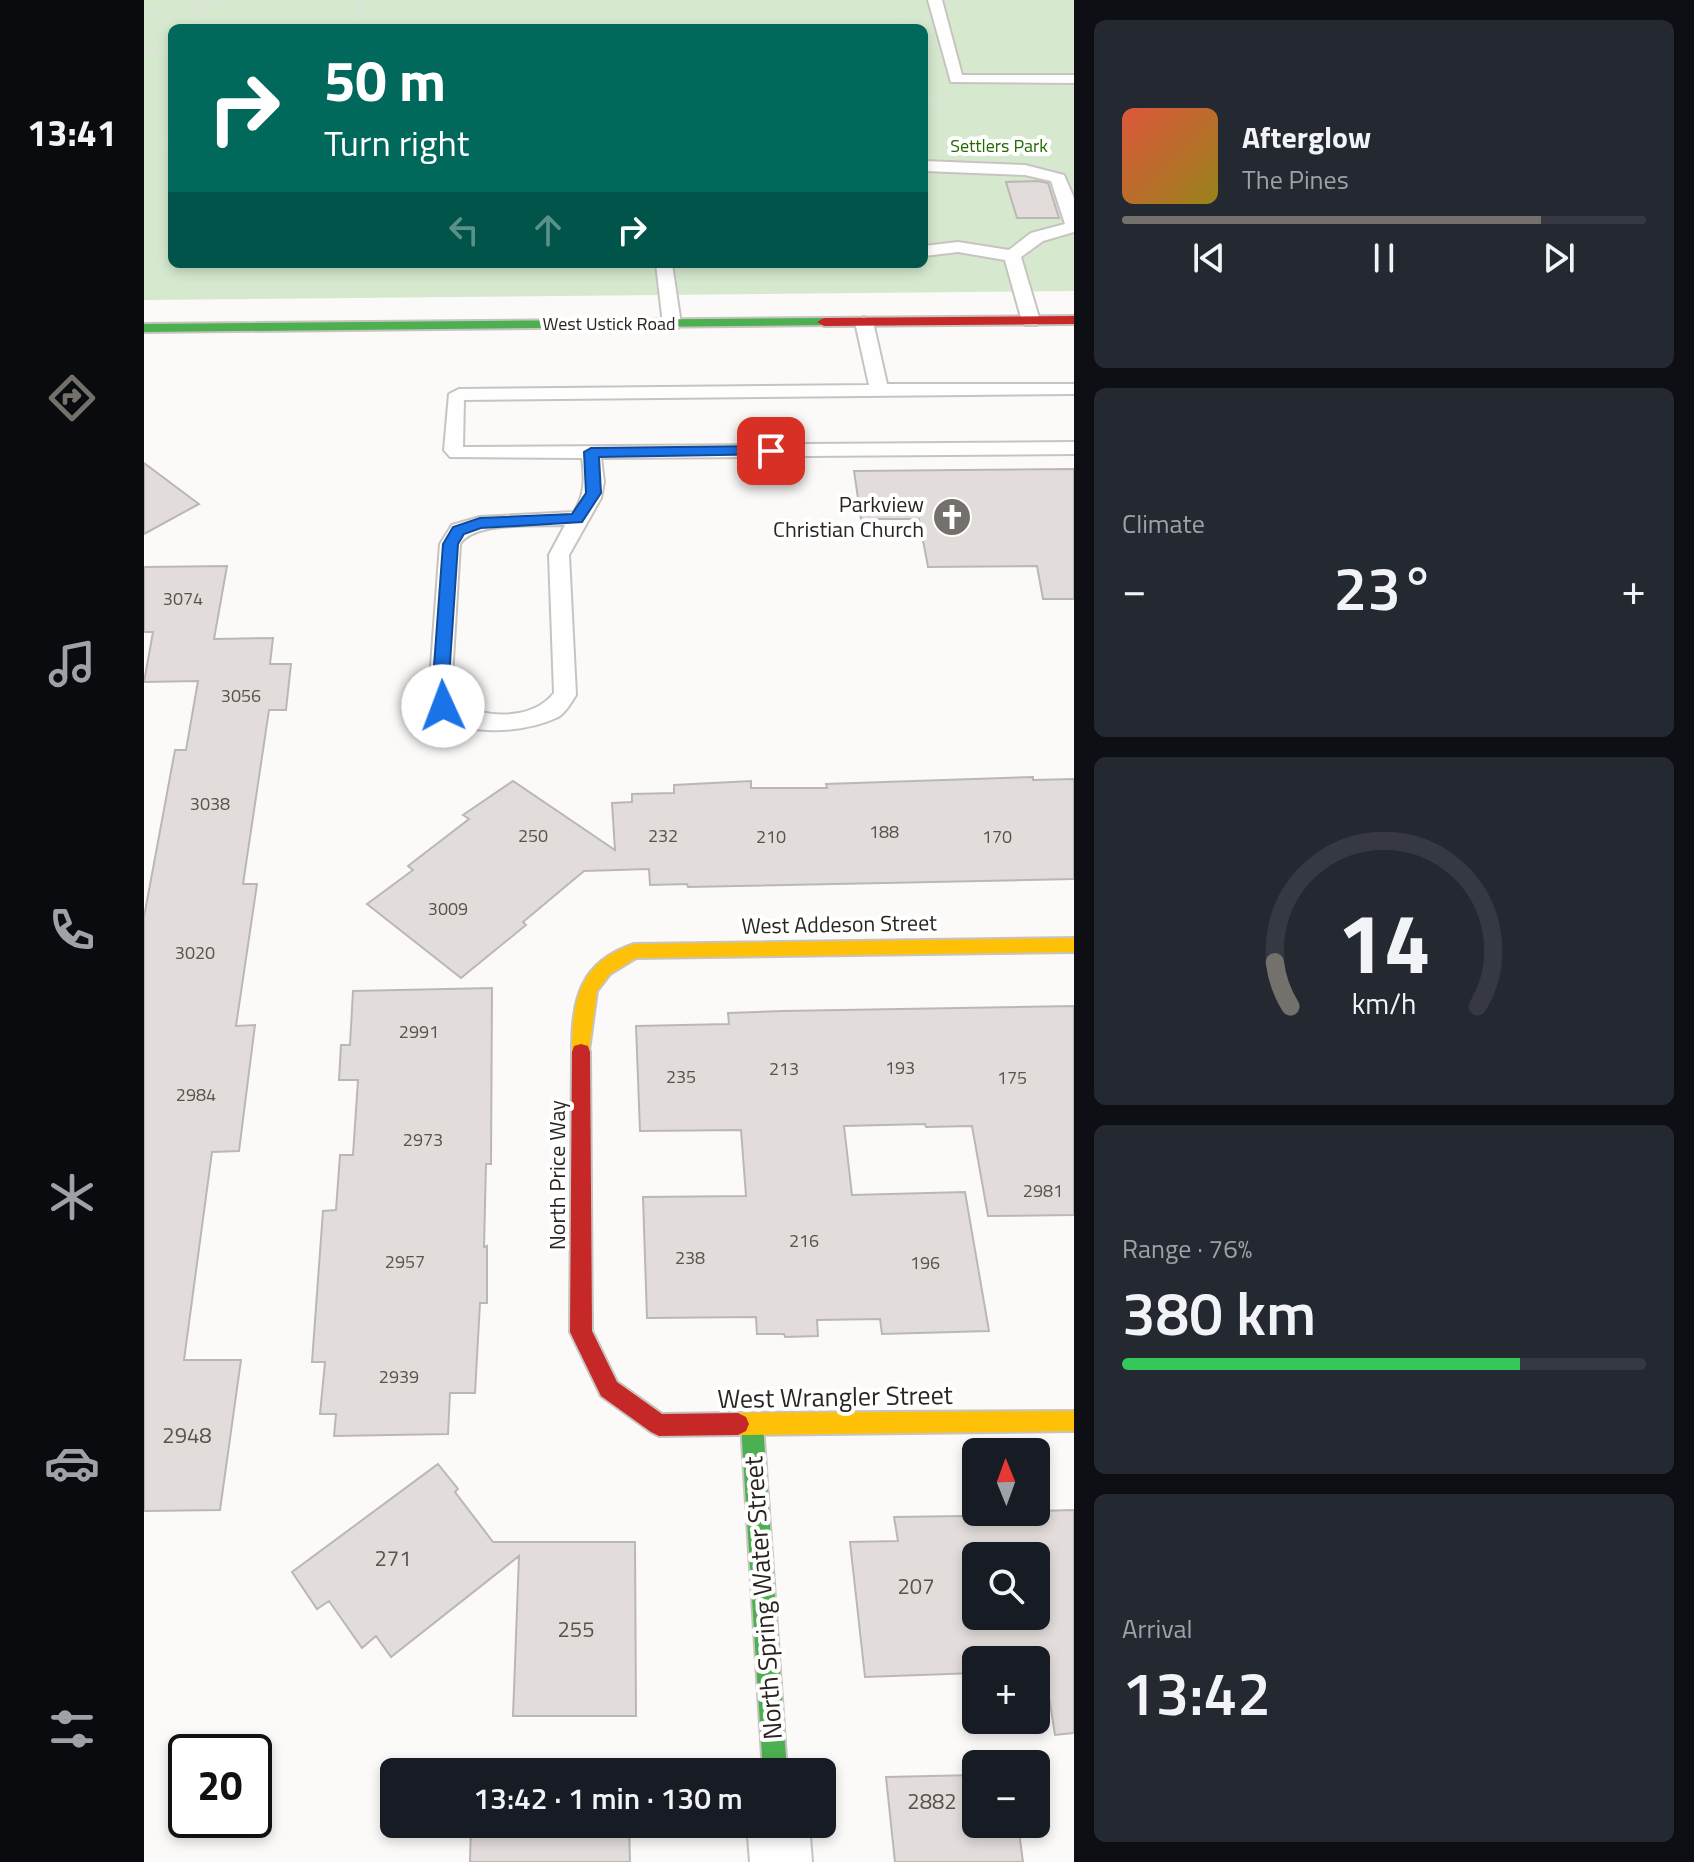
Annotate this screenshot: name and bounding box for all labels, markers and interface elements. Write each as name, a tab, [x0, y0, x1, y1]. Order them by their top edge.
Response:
text: 50 m	[324, 38, 446, 123]
icon: right	[192, 56, 296, 160]
text: 13:41	[27, 105, 117, 160]
text: Afterglow	[1242, 114, 1371, 160]
text: Turn right	[324, 115, 469, 170]
park label: Settlers Park	[950, 132, 1048, 159]
text: The Pines	[1242, 160, 1349, 199]
icon: left	[442, 208, 486, 252]
icon: ahead	[526, 208, 570, 252]
icon: right	[610, 208, 654, 252]
icon: previous	[1187, 236, 1231, 280]
icon: pause	[1362, 236, 1406, 280]
icon: next	[1537, 236, 1581, 280]
street label: West Ustick Road	[543, 310, 675, 337]
icon: directions	[44, 370, 100, 426]
pin	[737, 417, 805, 485]
icon: arrive	[749, 429, 793, 473]
place label: Parkview Christian Church	[773, 487, 924, 546]
church icon: Parkview Christian Church	[931, 496, 973, 538]
text: Climate	[1122, 504, 1205, 543]
text: 23°	[1334, 542, 1434, 633]
text: −	[1122, 555, 1147, 622]
text: +	[1621, 555, 1646, 622]
house number: 3074	[163, 585, 203, 612]
icon: music	[44, 636, 100, 692]
position arrow	[401, 664, 485, 748]
house number: 3056	[221, 682, 261, 709]
house number: 3038	[190, 790, 230, 817]
house number: 188	[869, 818, 899, 845]
house number: 250	[518, 822, 548, 849]
house number: 232	[648, 822, 678, 849]
house number: 210	[756, 823, 786, 850]
house number: 170	[982, 823, 1012, 850]
text: 14	[1337, 879, 1431, 1005]
house number: 3009	[428, 895, 468, 922]
icon: phone	[44, 902, 100, 958]
street label: West Addeson Street	[741, 905, 937, 943]
house number: 3020	[175, 939, 215, 966]
text: km/h	[1352, 982, 1416, 1025]
house number: 2991	[399, 1018, 439, 1045]
house number: 193	[885, 1054, 915, 1081]
house number: 213	[769, 1055, 799, 1082]
house number: 235	[666, 1063, 696, 1090]
house number: 175	[997, 1064, 1027, 1091]
house number: 2984	[176, 1081, 216, 1108]
street label: North Price Way	[540, 1100, 574, 1250]
house number: 2973	[403, 1126, 443, 1153]
icon: climate	[44, 1169, 100, 1225]
house number: 2981	[1023, 1177, 1063, 1204]
house number: 216	[789, 1227, 819, 1254]
text: Range · 76%	[1122, 1229, 1252, 1268]
house number: 238	[675, 1244, 705, 1271]
house number: 2957	[385, 1248, 425, 1275]
house number: 196	[910, 1249, 940, 1276]
text: 380 km	[1122, 1267, 1316, 1358]
house number: 2939	[379, 1363, 419, 1390]
street label: West Wrangler Street	[717, 1375, 953, 1418]
house number: 2948	[162, 1418, 212, 1452]
icon: car	[44, 1435, 100, 1491]
north arrow	[962, 1438, 1050, 1526]
map controls	[962, 1438, 1050, 1838]
street label: North Spring Water Street	[733, 1455, 792, 1741]
house number: 271	[375, 1541, 411, 1575]
button: search	[962, 1542, 1050, 1630]
house number: 207	[898, 1569, 934, 1603]
text: Arrival	[1122, 1609, 1193, 1648]
house number: 255	[558, 1612, 594, 1646]
button: +	[962, 1646, 1050, 1734]
text: 13:42	[1122, 1647, 1271, 1738]
icon: filters	[44, 1701, 100, 1757]
speed limit sign: 20	[168, 1734, 272, 1838]
button: −	[962, 1750, 1050, 1838]
text: 13:42 · 1 min · 130 m	[473, 1775, 743, 1821]
house number: 2882	[907, 1784, 957, 1818]

